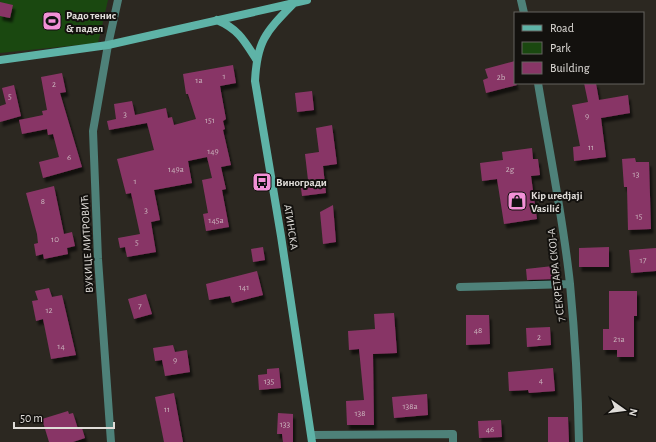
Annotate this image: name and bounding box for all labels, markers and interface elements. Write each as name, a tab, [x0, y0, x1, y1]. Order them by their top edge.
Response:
sports icon: Радо тенис & падел	[41, 10, 63, 32]
place label: Радо тенис & падел	[66, 10, 117, 34]
legend	[514, 12, 644, 84]
text: Road	[550, 22, 574, 34]
text: Park	[550, 42, 571, 54]
text: Building	[550, 62, 590, 74]
house number: 1	[222, 72, 226, 81]
house number: 2b	[497, 73, 506, 82]
house number: 1a	[195, 76, 203, 85]
house number: 2	[52, 80, 56, 89]
house number: 5	[8, 92, 12, 101]
house number: 3	[123, 110, 127, 119]
house number: 9	[585, 112, 589, 121]
house number: 151	[205, 116, 215, 125]
house number: 11	[588, 143, 594, 152]
house number: 149	[207, 147, 219, 156]
house number: 6	[67, 153, 71, 162]
house number: 149a	[168, 165, 184, 174]
house number: 2g	[506, 165, 515, 174]
house number: 13	[633, 170, 640, 179]
bus stop icon: Виногради	[251, 171, 273, 193]
house number: 1	[133, 177, 137, 186]
place label: Виногради	[276, 177, 327, 188]
shop icon: Kip uredjaji Vasilić	[506, 190, 528, 212]
place label: Kip uredjaji Vasilić	[531, 190, 583, 214]
street label: ВУКИЦЕ МИТРОВИЋ	[79, 195, 95, 293]
house number: 8	[41, 197, 45, 206]
street label: АТИНСКА	[282, 204, 300, 251]
house number: 3	[144, 206, 148, 215]
house number: 15	[636, 212, 643, 221]
house number: 145a	[208, 216, 224, 225]
street label: 7 СЕКРЕТАРА СКОЈ-А	[546, 227, 566, 322]
house number: 10	[51, 235, 59, 244]
house number: 5	[135, 238, 139, 247]
house number: 17	[640, 256, 647, 265]
house number: 141	[239, 283, 249, 292]
house number: 7	[138, 302, 142, 311]
house number: 12	[45, 306, 53, 315]
house number: 48	[474, 326, 482, 335]
house number: 2	[537, 333, 541, 342]
house number: 21a	[613, 335, 625, 344]
house number: 14	[57, 342, 65, 351]
house number: 9	[173, 356, 177, 365]
house number: 4	[539, 376, 544, 385]
house number: 135	[264, 377, 275, 386]
north arrow	[604, 390, 644, 430]
house number: 138a	[402, 402, 418, 411]
scale bar	[14, 404, 114, 430]
house number: 11	[164, 405, 170, 414]
text: N	[627, 407, 639, 417]
house number: 138	[354, 409, 366, 418]
text: 50 m	[20, 412, 43, 424]
house number: 133	[280, 420, 291, 429]
house number: 46	[486, 425, 494, 434]

